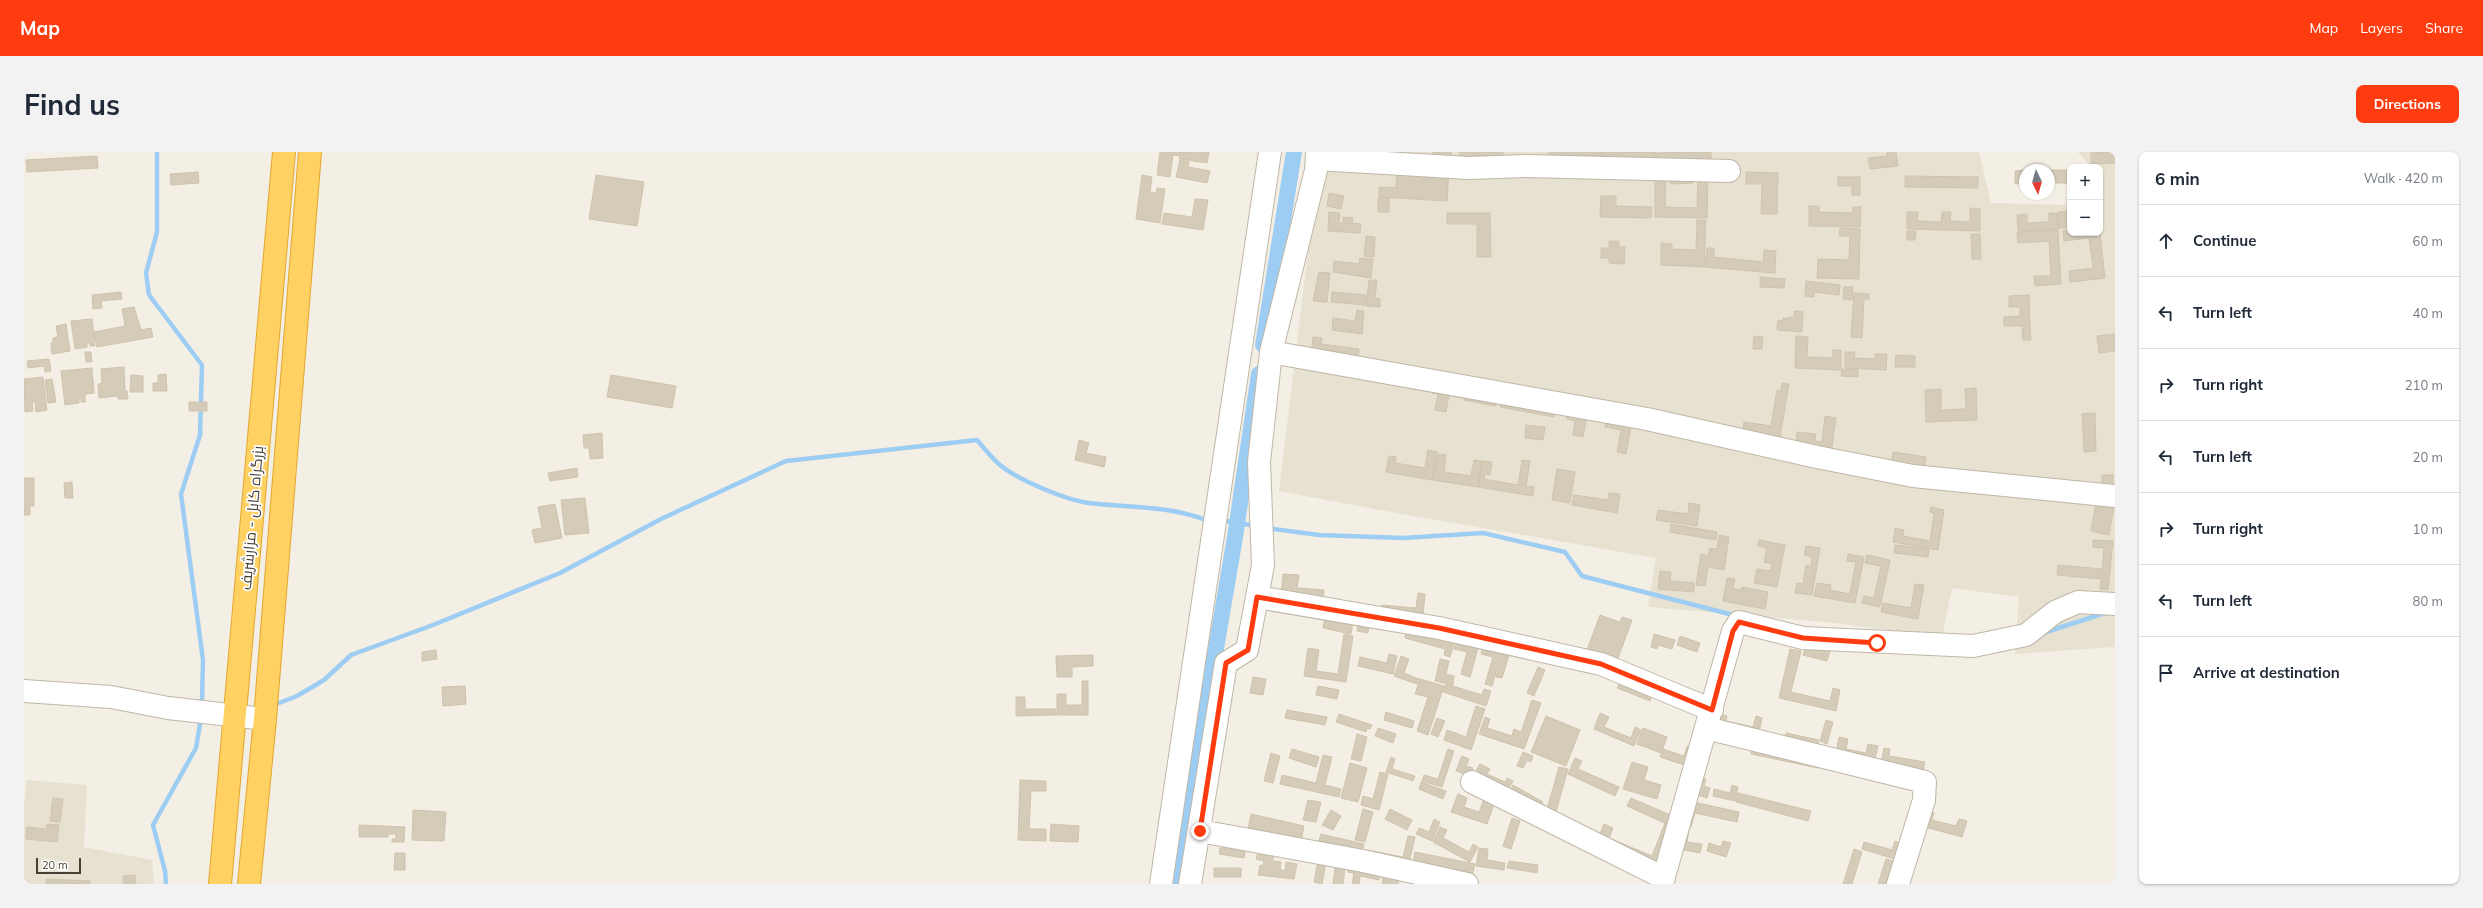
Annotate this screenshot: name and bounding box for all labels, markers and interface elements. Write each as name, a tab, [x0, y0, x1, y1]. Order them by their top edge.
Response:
text: Map	[20, 16, 60, 40]
text: Map	[2309, 19, 2338, 37]
text: Layers	[2360, 19, 2403, 37]
text: Share	[2425, 19, 2463, 37]
button: Directions	[2356, 85, 2459, 123]
text: Find us	[24, 87, 120, 122]
north arrow	[2019, 164, 2055, 200]
map controls	[2067, 164, 2103, 236]
button: +	[2067, 164, 2103, 200]
text: 6 min	[2155, 168, 2200, 189]
text: Walk · 420 m	[2364, 170, 2443, 186]
button: −	[2067, 200, 2103, 236]
icon: ahead	[2155, 230, 2177, 252]
text: Continue	[2193, 231, 2256, 250]
text: 60 m	[2413, 233, 2443, 249]
icon: left	[2155, 302, 2177, 324]
text: Turn left	[2193, 303, 2252, 322]
text: 40 m	[2413, 305, 2443, 321]
icon: right	[2155, 374, 2177, 396]
text: Turn right	[2193, 375, 2263, 394]
text: 210 m	[2405, 377, 2443, 393]
street label: بزرگراه کابل - مزارشریف	[236, 445, 268, 591]
icon: left	[2155, 446, 2177, 468]
text: Turn left	[2193, 447, 2252, 466]
text: 20 m	[2413, 449, 2443, 465]
icon: right	[2155, 518, 2177, 540]
text: Turn right	[2193, 519, 2263, 538]
text: 10 m	[2413, 521, 2443, 537]
icon: left	[2155, 590, 2177, 612]
text: Turn left	[2193, 591, 2252, 610]
text: 80 m	[2413, 593, 2443, 609]
route start	[1868, 634, 1886, 652]
icon: arrive	[2155, 662, 2177, 684]
text: Arrive at destination	[2193, 663, 2340, 682]
route end	[1191, 822, 1209, 840]
scale bar	[36, 856, 81, 875]
text: 20 m	[42, 858, 68, 872]

